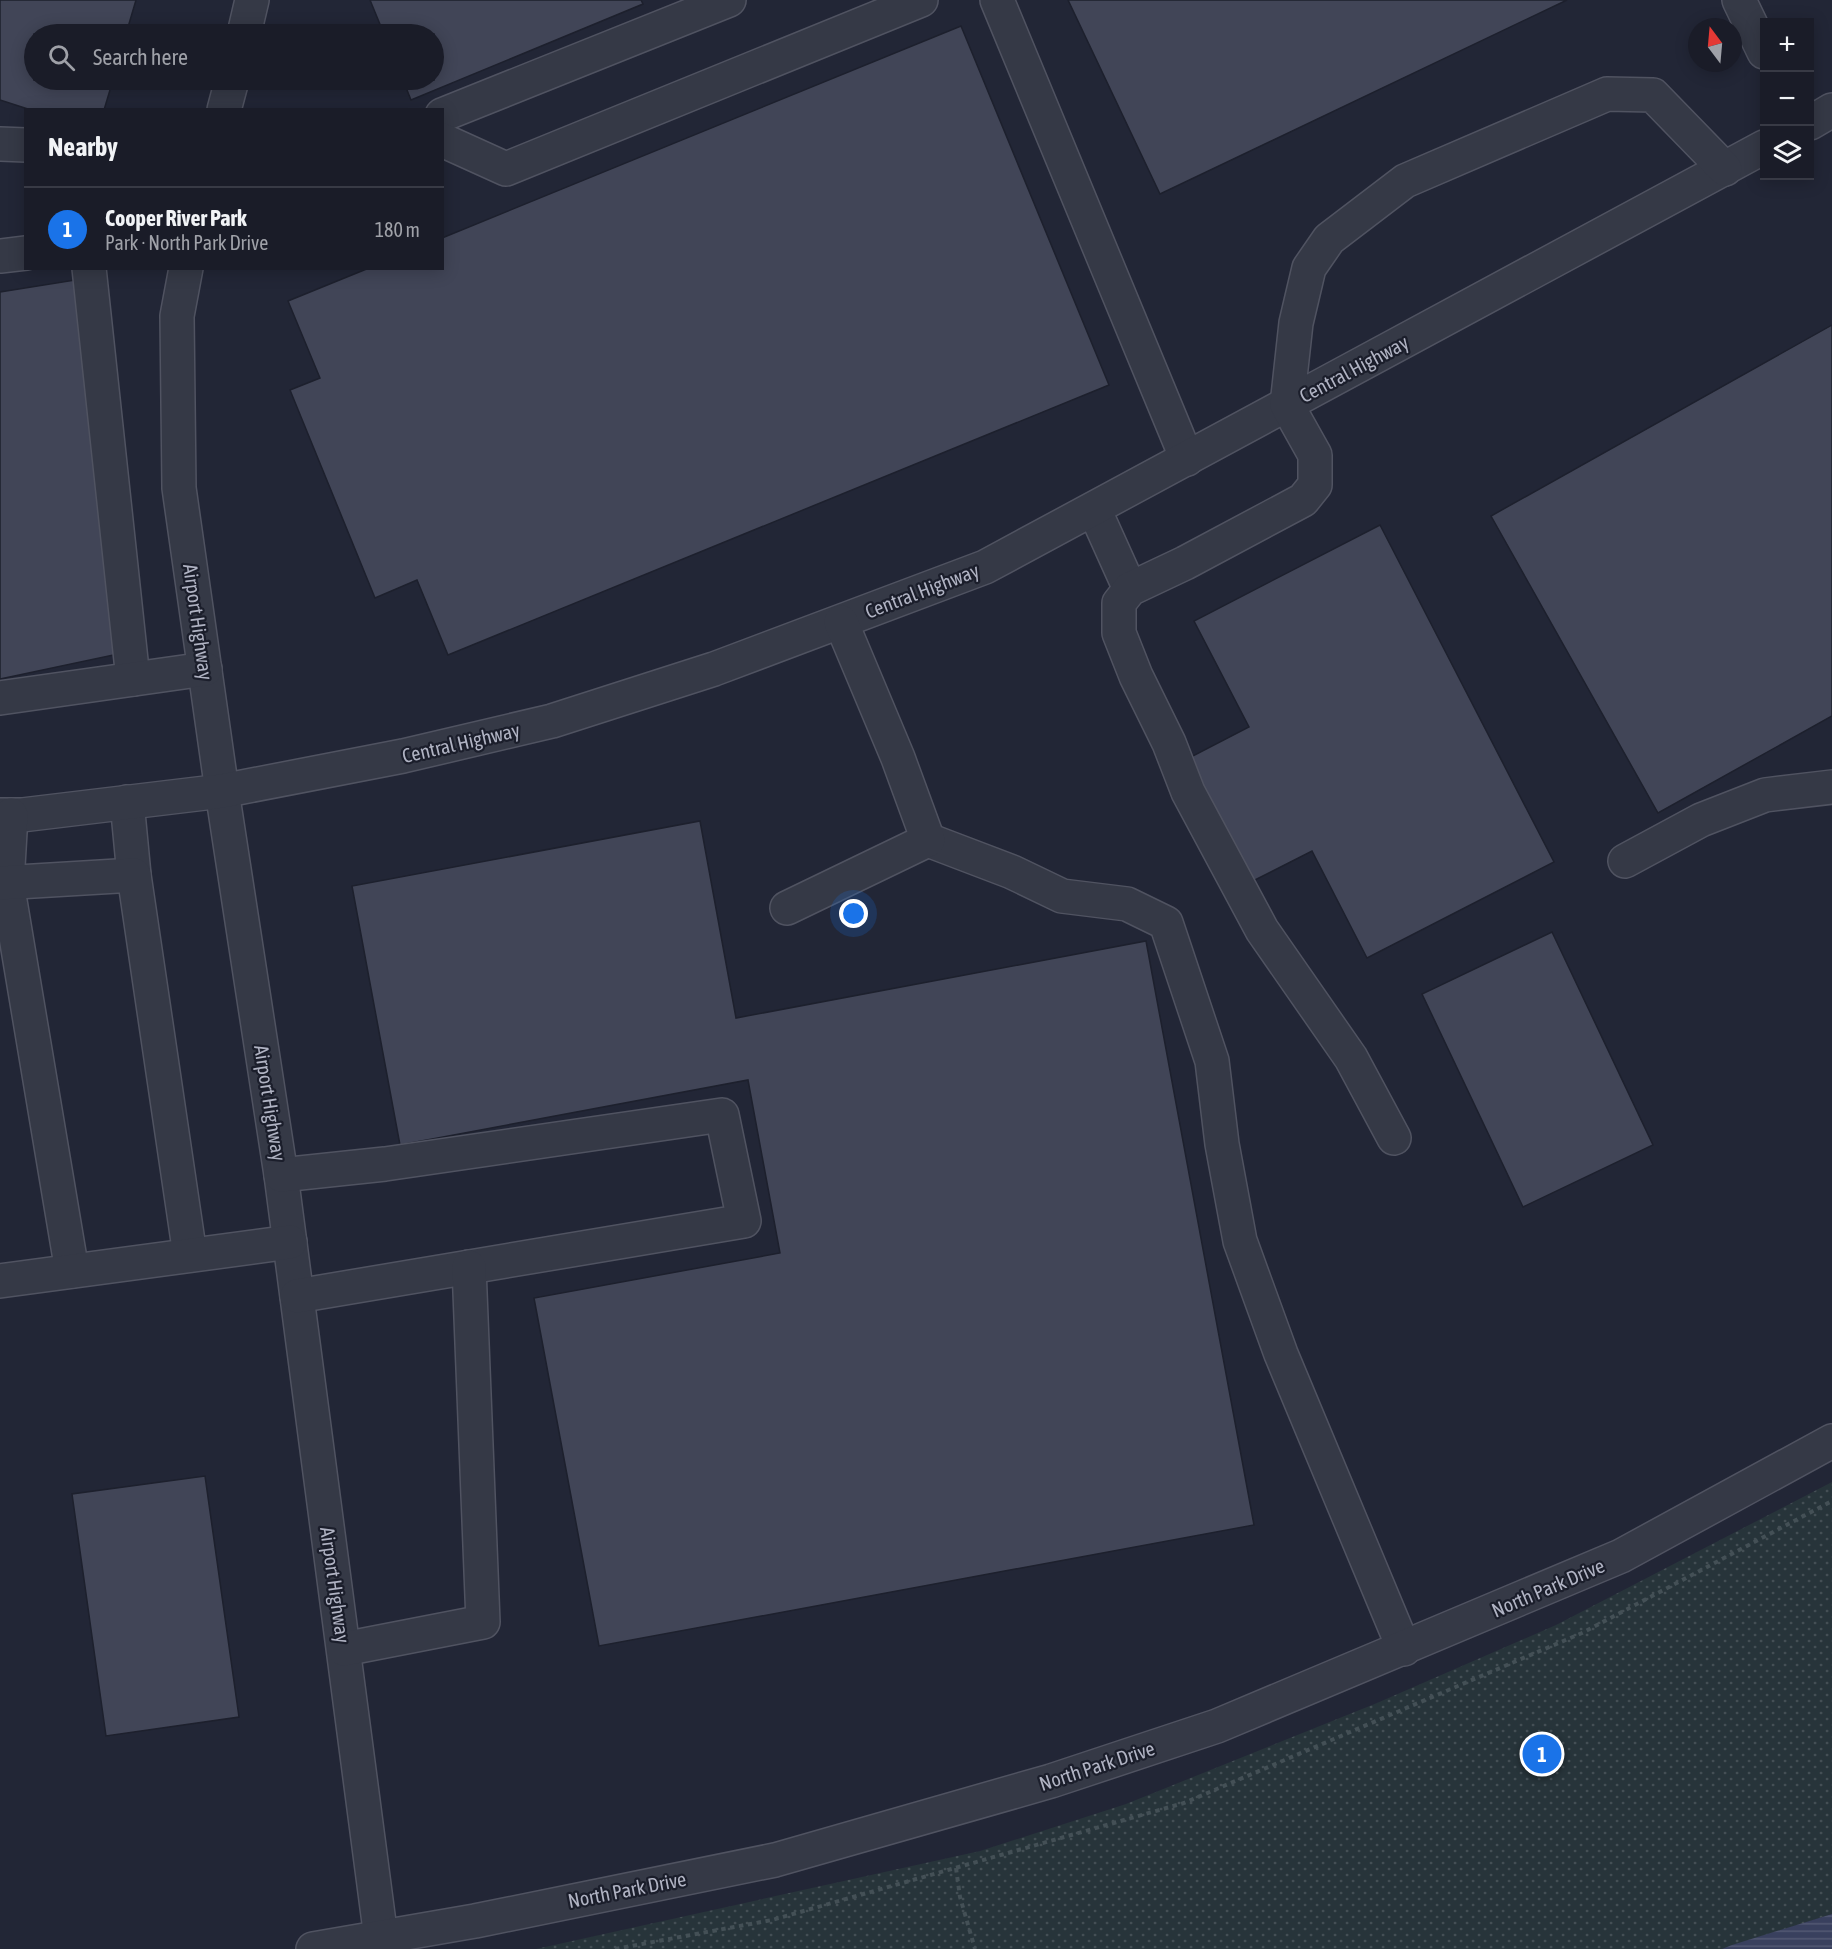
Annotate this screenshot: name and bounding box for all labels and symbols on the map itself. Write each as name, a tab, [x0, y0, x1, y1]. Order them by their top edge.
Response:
north arrow	[1688, 18, 1742, 72]
street label: Central Highway	[1295, 330, 1412, 407]
street label: Central Highway	[862, 558, 982, 623]
street label: Airport Highway	[179, 562, 218, 682]
street label: Central Highway	[400, 718, 522, 767]
your location	[839, 899, 868, 928]
street label: Airport Highway	[250, 1043, 291, 1163]
street label: Airport Highway	[316, 1525, 355, 1645]
street label: North Park Drive	[1488, 1553, 1608, 1622]
pin: 1	[1522, 1732, 1562, 1776]
street label: North Park Drive	[1036, 1736, 1157, 1795]
street label: North Park Drive	[566, 1867, 688, 1912]

